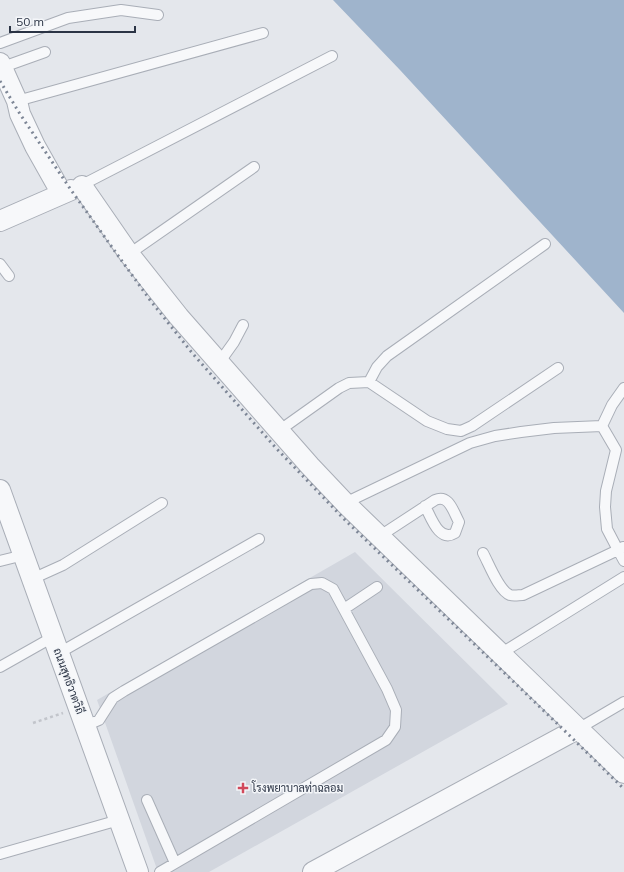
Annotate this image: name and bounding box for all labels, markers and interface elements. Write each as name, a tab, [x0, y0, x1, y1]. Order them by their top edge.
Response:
scale bar	[10, 8, 135, 34]
text: 50 m	[16, 14, 44, 29]
street label: ถนนสุทธิวาตวิถี	[49, 646, 88, 717]
place label: โรงพยาบาลท่าฉลอม	[251, 780, 343, 795]
marker: โรงพยาบาลท่าฉลอม	[237, 782, 249, 794]

